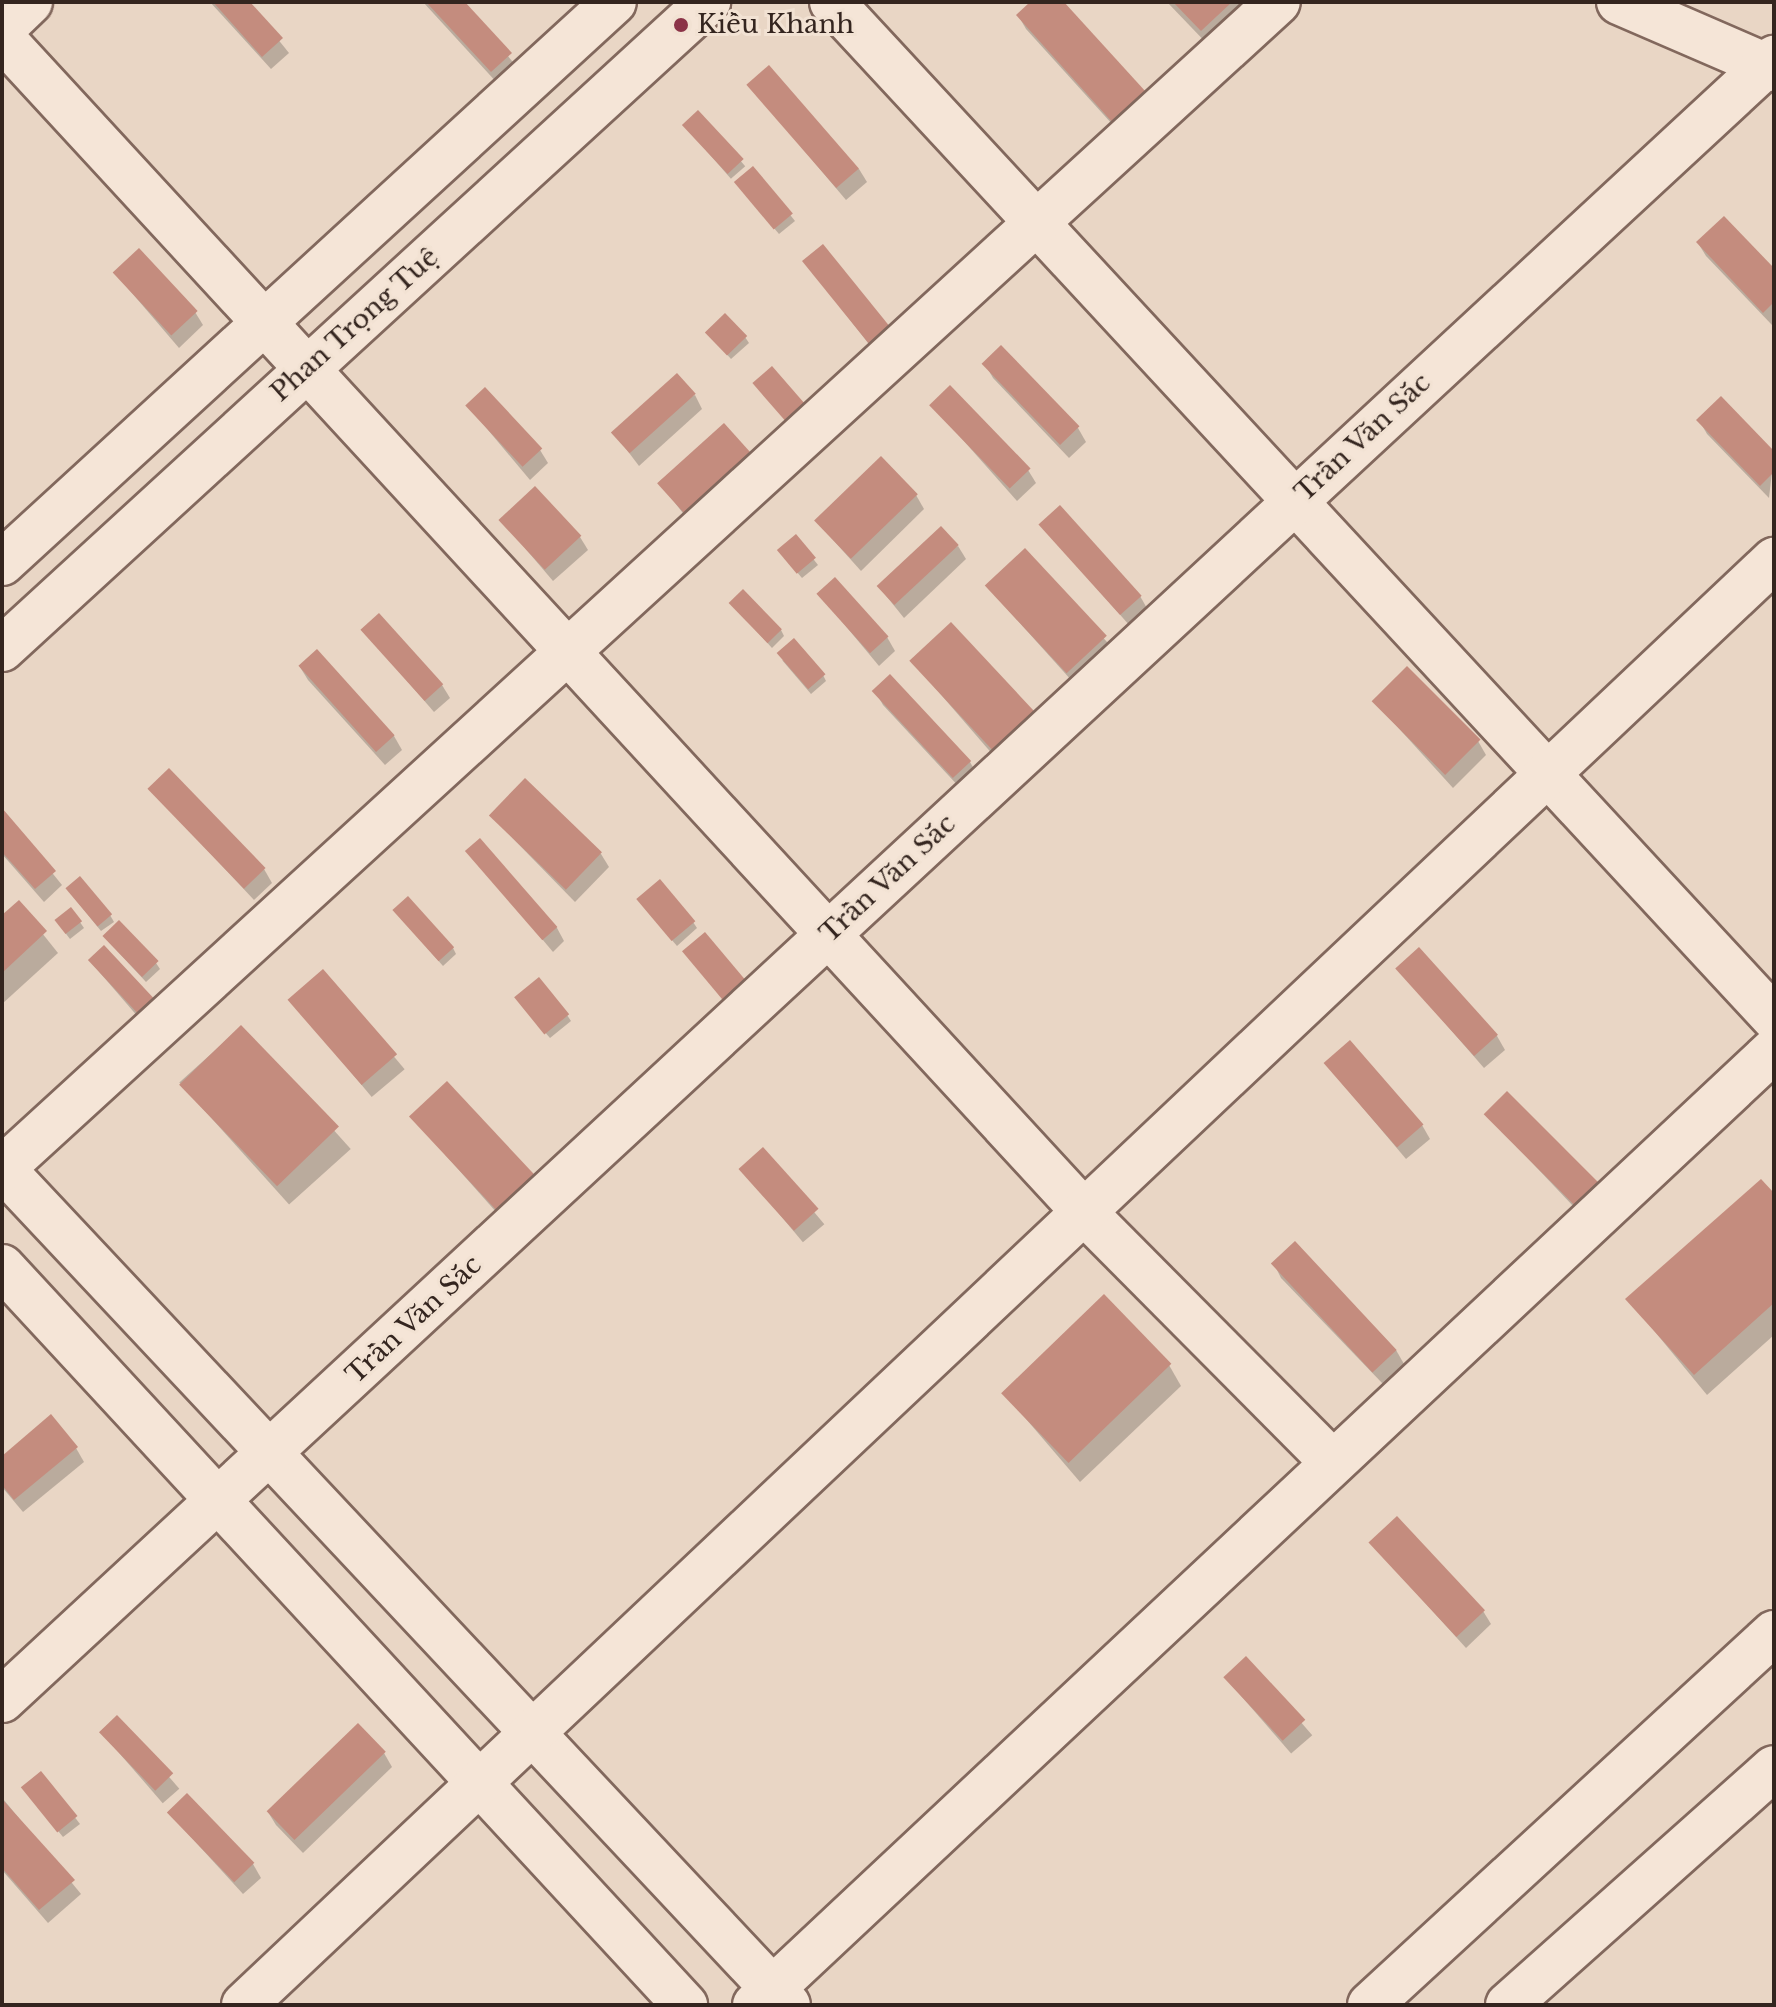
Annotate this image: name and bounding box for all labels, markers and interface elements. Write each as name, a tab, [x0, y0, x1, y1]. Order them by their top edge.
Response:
place label: Kiều Khanh	[697, 9, 854, 41]
marker: Kiều Khanh	[672, 16, 690, 34]
street label: Phan Trọng Tuệ	[264, 241, 446, 409]
street label: Trần Văn Sắc	[1289, 367, 1437, 509]
street label: Trần Văn Sắc	[814, 808, 962, 950]
street label: Trần Văn Sắc	[340, 1249, 488, 1391]

